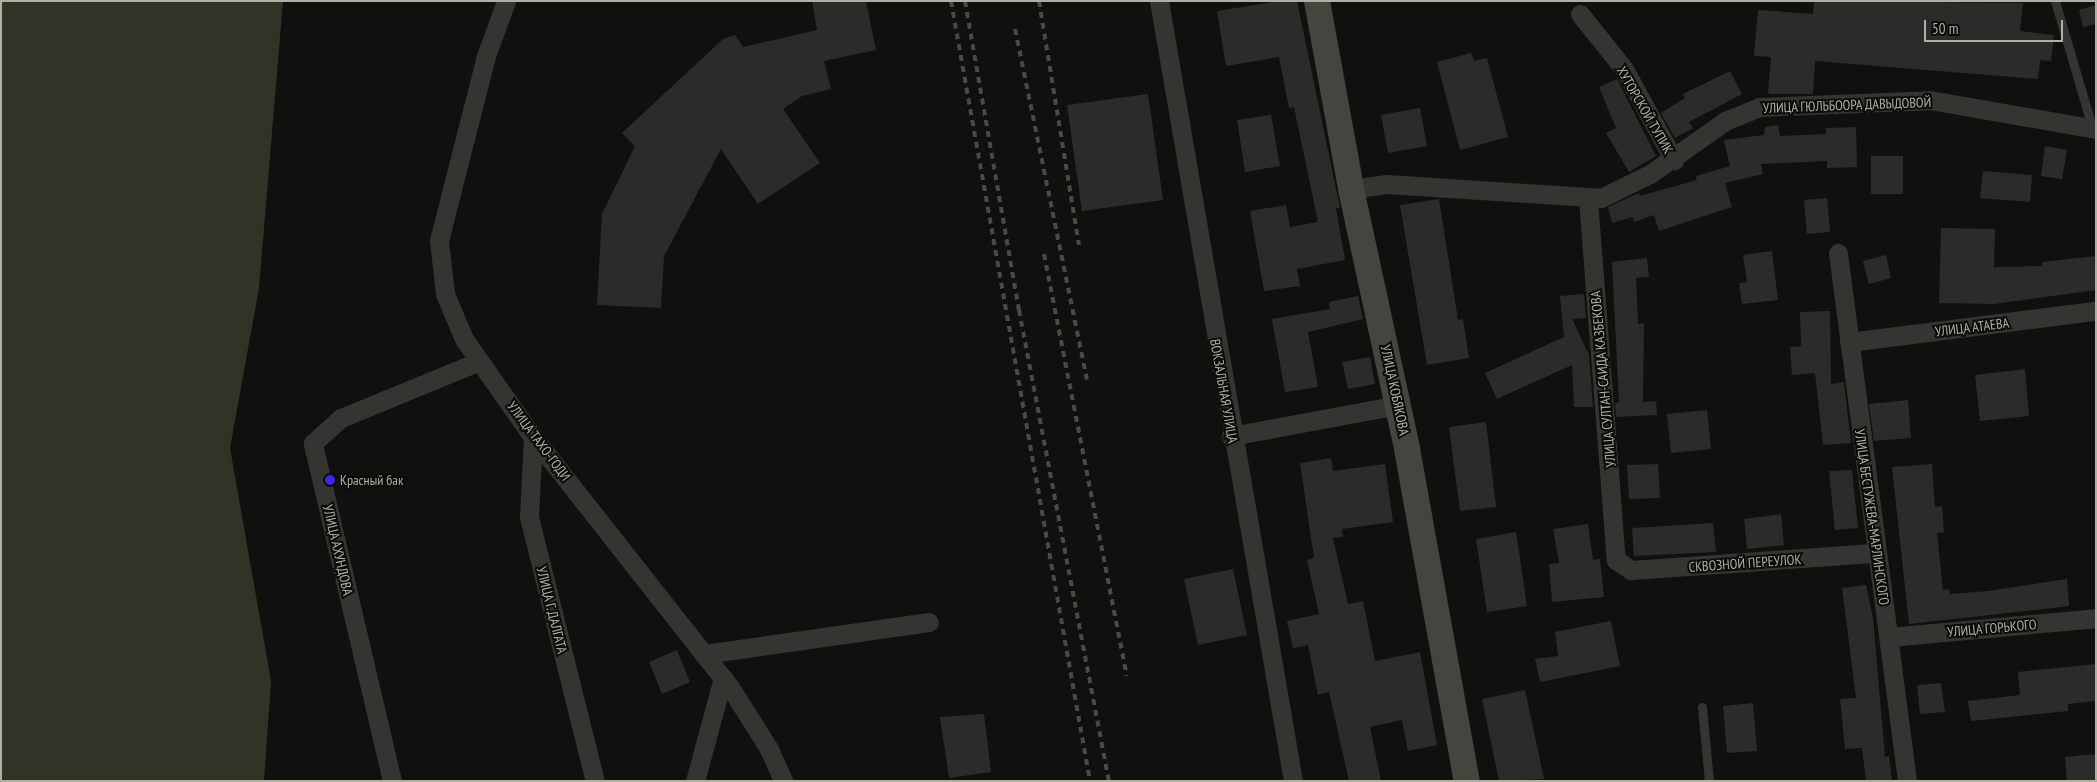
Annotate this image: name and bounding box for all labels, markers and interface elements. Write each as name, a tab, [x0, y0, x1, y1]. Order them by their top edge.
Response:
scale bar	[1927, 10, 2066, 42]
text: 50 m	[1932, 19, 1958, 38]
street label: ХУТОРСКОЙ ТУПИК	[1613, 63, 1677, 157]
street label: УЛИЦА ГЮЛЬБООРА ДАВЫДОВОЙ	[1762, 94, 1932, 116]
street label: УЛИЦА СУЛТАН-САИДА КАЗБЕКОВА	[1587, 290, 1619, 468]
street label: УЛИЦА АТАЕВА	[1934, 314, 2010, 340]
street label: ВОКЗАЛЬНАЯ УЛИЦА	[1207, 337, 1241, 445]
street label: УЛИЦА КОБЯКОВА	[1377, 343, 1413, 437]
street label: УЛИЦА ТАХО-ГОДИ	[503, 398, 575, 484]
street label: УЛИЦА БЕСТУЖЕВА-МАРЛИНСКОГО	[1851, 428, 1893, 606]
place label: Красный бак	[340, 472, 403, 488]
marker: Красный бак	[324, 474, 336, 486]
street label: УЛИЦА АХУНДОВА	[319, 503, 357, 597]
street label: СКВОЗНОЙ ПЕРЕУЛОК	[1688, 551, 1802, 575]
street label: УЛИЦА Г. ДАЛГАТА	[533, 564, 571, 656]
street label: УЛИЦА ГОРЬКОГО	[1946, 616, 2038, 640]

